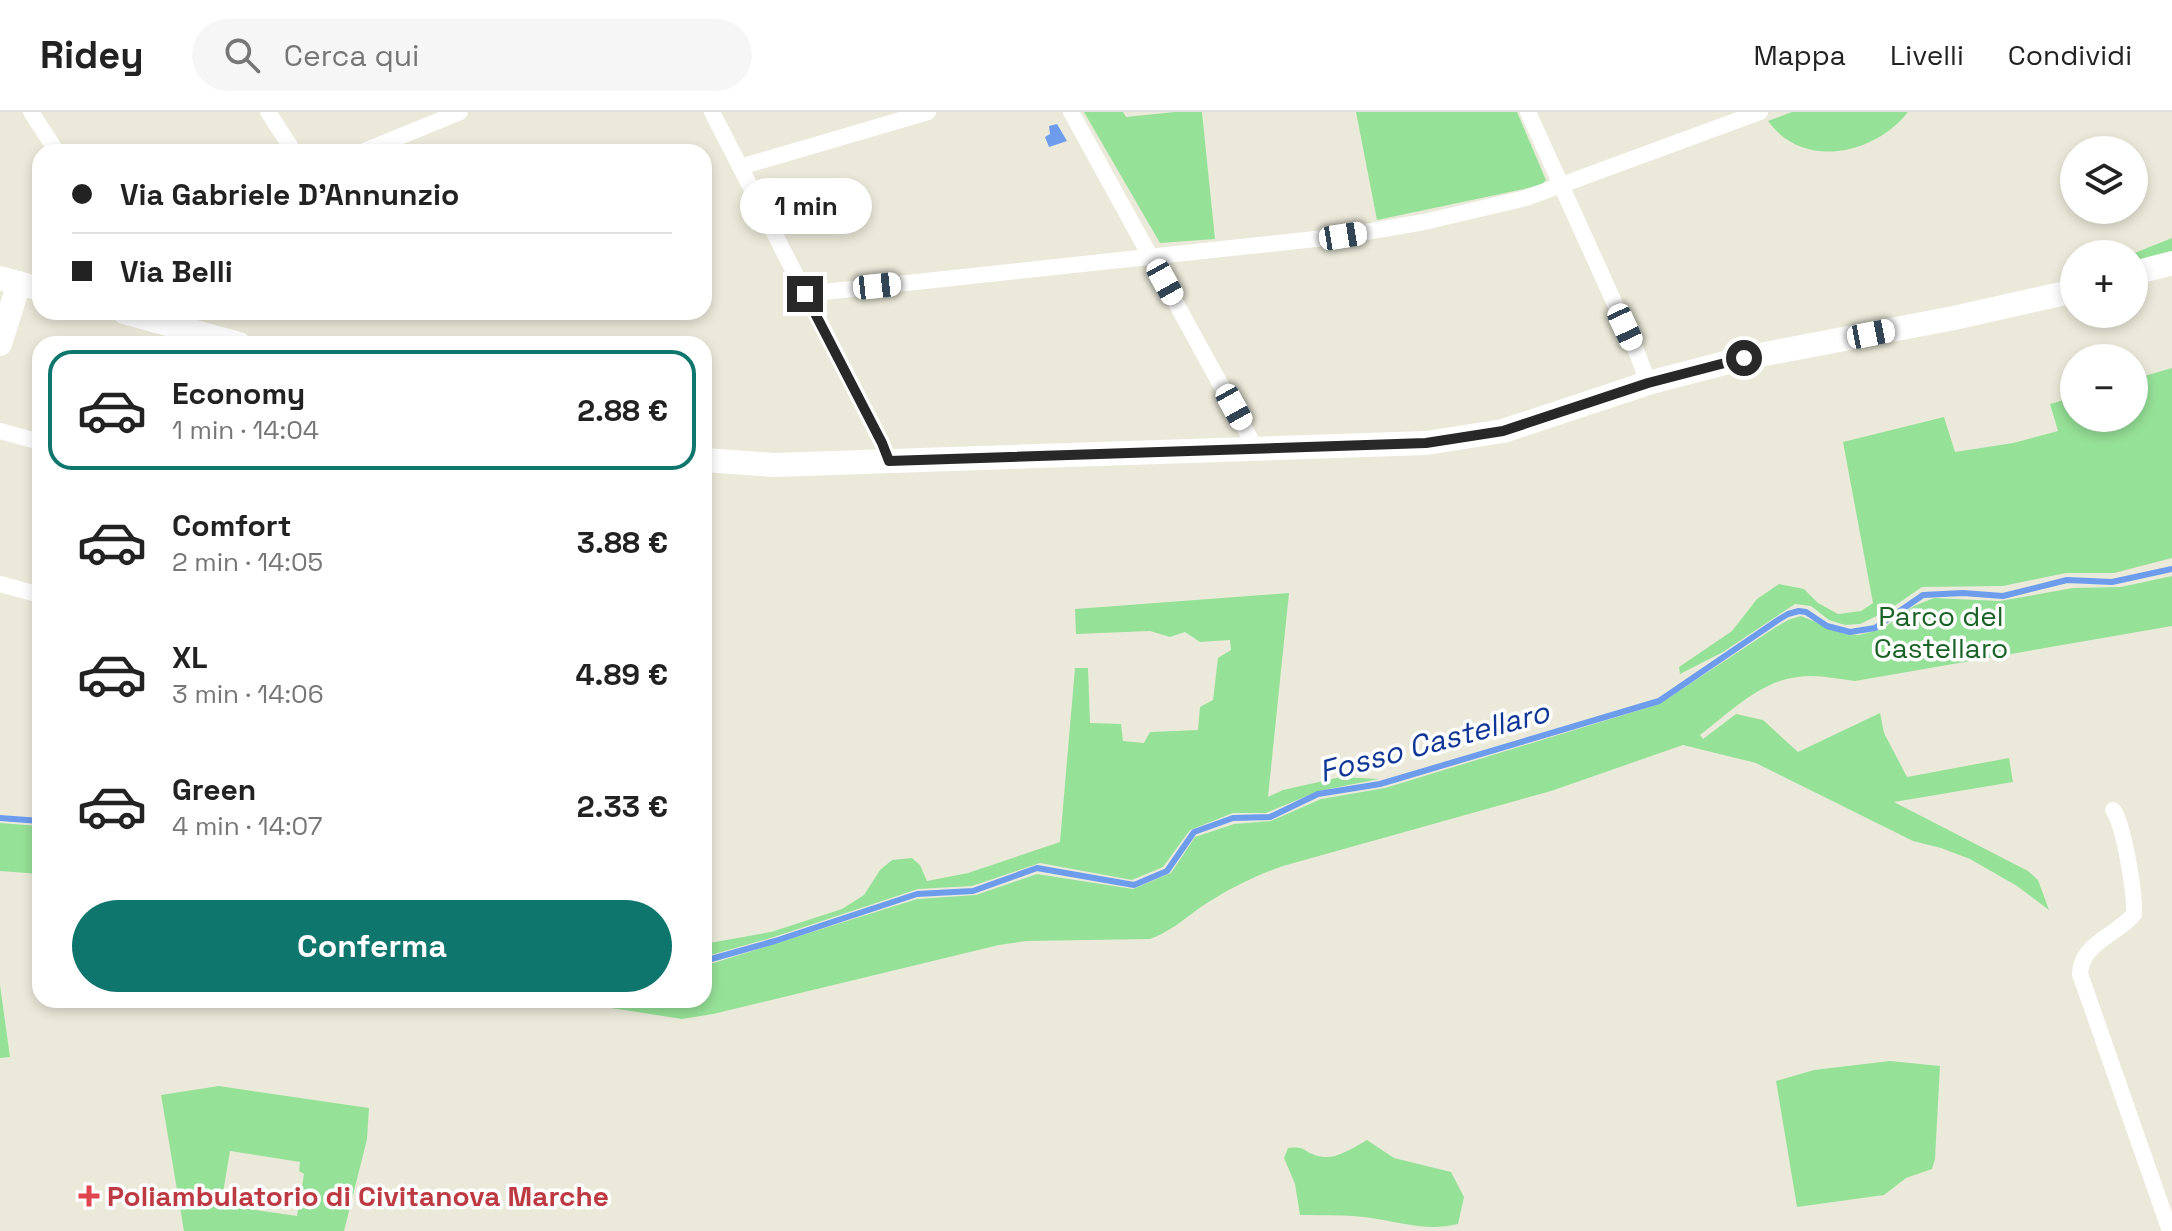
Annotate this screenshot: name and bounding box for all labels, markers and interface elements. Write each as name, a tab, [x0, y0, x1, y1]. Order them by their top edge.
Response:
search box	[192, 19, 752, 91]
text: Ridey	[40, 31, 144, 79]
icon: search	[220, 33, 264, 77]
text: Cerca qui	[284, 36, 419, 75]
text: Mappa	[1753, 37, 1846, 73]
text: Livelli	[1890, 37, 1964, 73]
text: Condividi	[2008, 37, 2132, 73]
map controls	[2060, 136, 2148, 432]
button: layers	[2060, 136, 2148, 224]
text: Via Gabriele D'Annunzio	[120, 175, 459, 214]
callout: 1 min	[739, 178, 871, 234]
text: 1 min	[774, 189, 838, 223]
car	[1317, 220, 1369, 252]
button: +	[2060, 240, 2148, 328]
text: Via Belli	[120, 252, 233, 291]
car	[1143, 255, 1187, 309]
car	[852, 272, 902, 300]
route end	[787, 276, 823, 312]
car	[1604, 300, 1646, 354]
car	[1845, 318, 1897, 350]
route start	[1726, 340, 1762, 376]
button: −	[2060, 344, 2148, 432]
icon: car	[76, 374, 148, 446]
text: Economy	[172, 374, 305, 413]
car	[1212, 380, 1256, 434]
text: 2.88 €	[577, 391, 668, 430]
text: 1 min · 14:04	[172, 413, 319, 447]
icon: car	[76, 506, 148, 578]
text: Comfort	[172, 506, 291, 545]
text: 3.88 €	[577, 523, 668, 562]
text: 2 min · 14:05	[172, 545, 323, 579]
park label: Parco del Castellaro	[1874, 598, 2008, 666]
icon: car	[76, 638, 148, 710]
text: XL	[172, 638, 208, 677]
text: 4.89 €	[575, 655, 668, 694]
text: 3 min · 14:06	[172, 677, 324, 711]
water label: Fosso Castellaro	[1315, 692, 1555, 791]
icon: car	[76, 770, 148, 842]
text: Green	[172, 770, 256, 809]
text: 2.33 €	[577, 787, 668, 826]
text: 4 min · 14:07	[172, 809, 322, 843]
button: Conferma	[72, 900, 672, 992]
place label: Poliambulatorio di Civitanova Marche	[107, 1178, 609, 1214]
marker: Poliambulatorio di Civitanova Marche	[78, 1185, 100, 1207]

